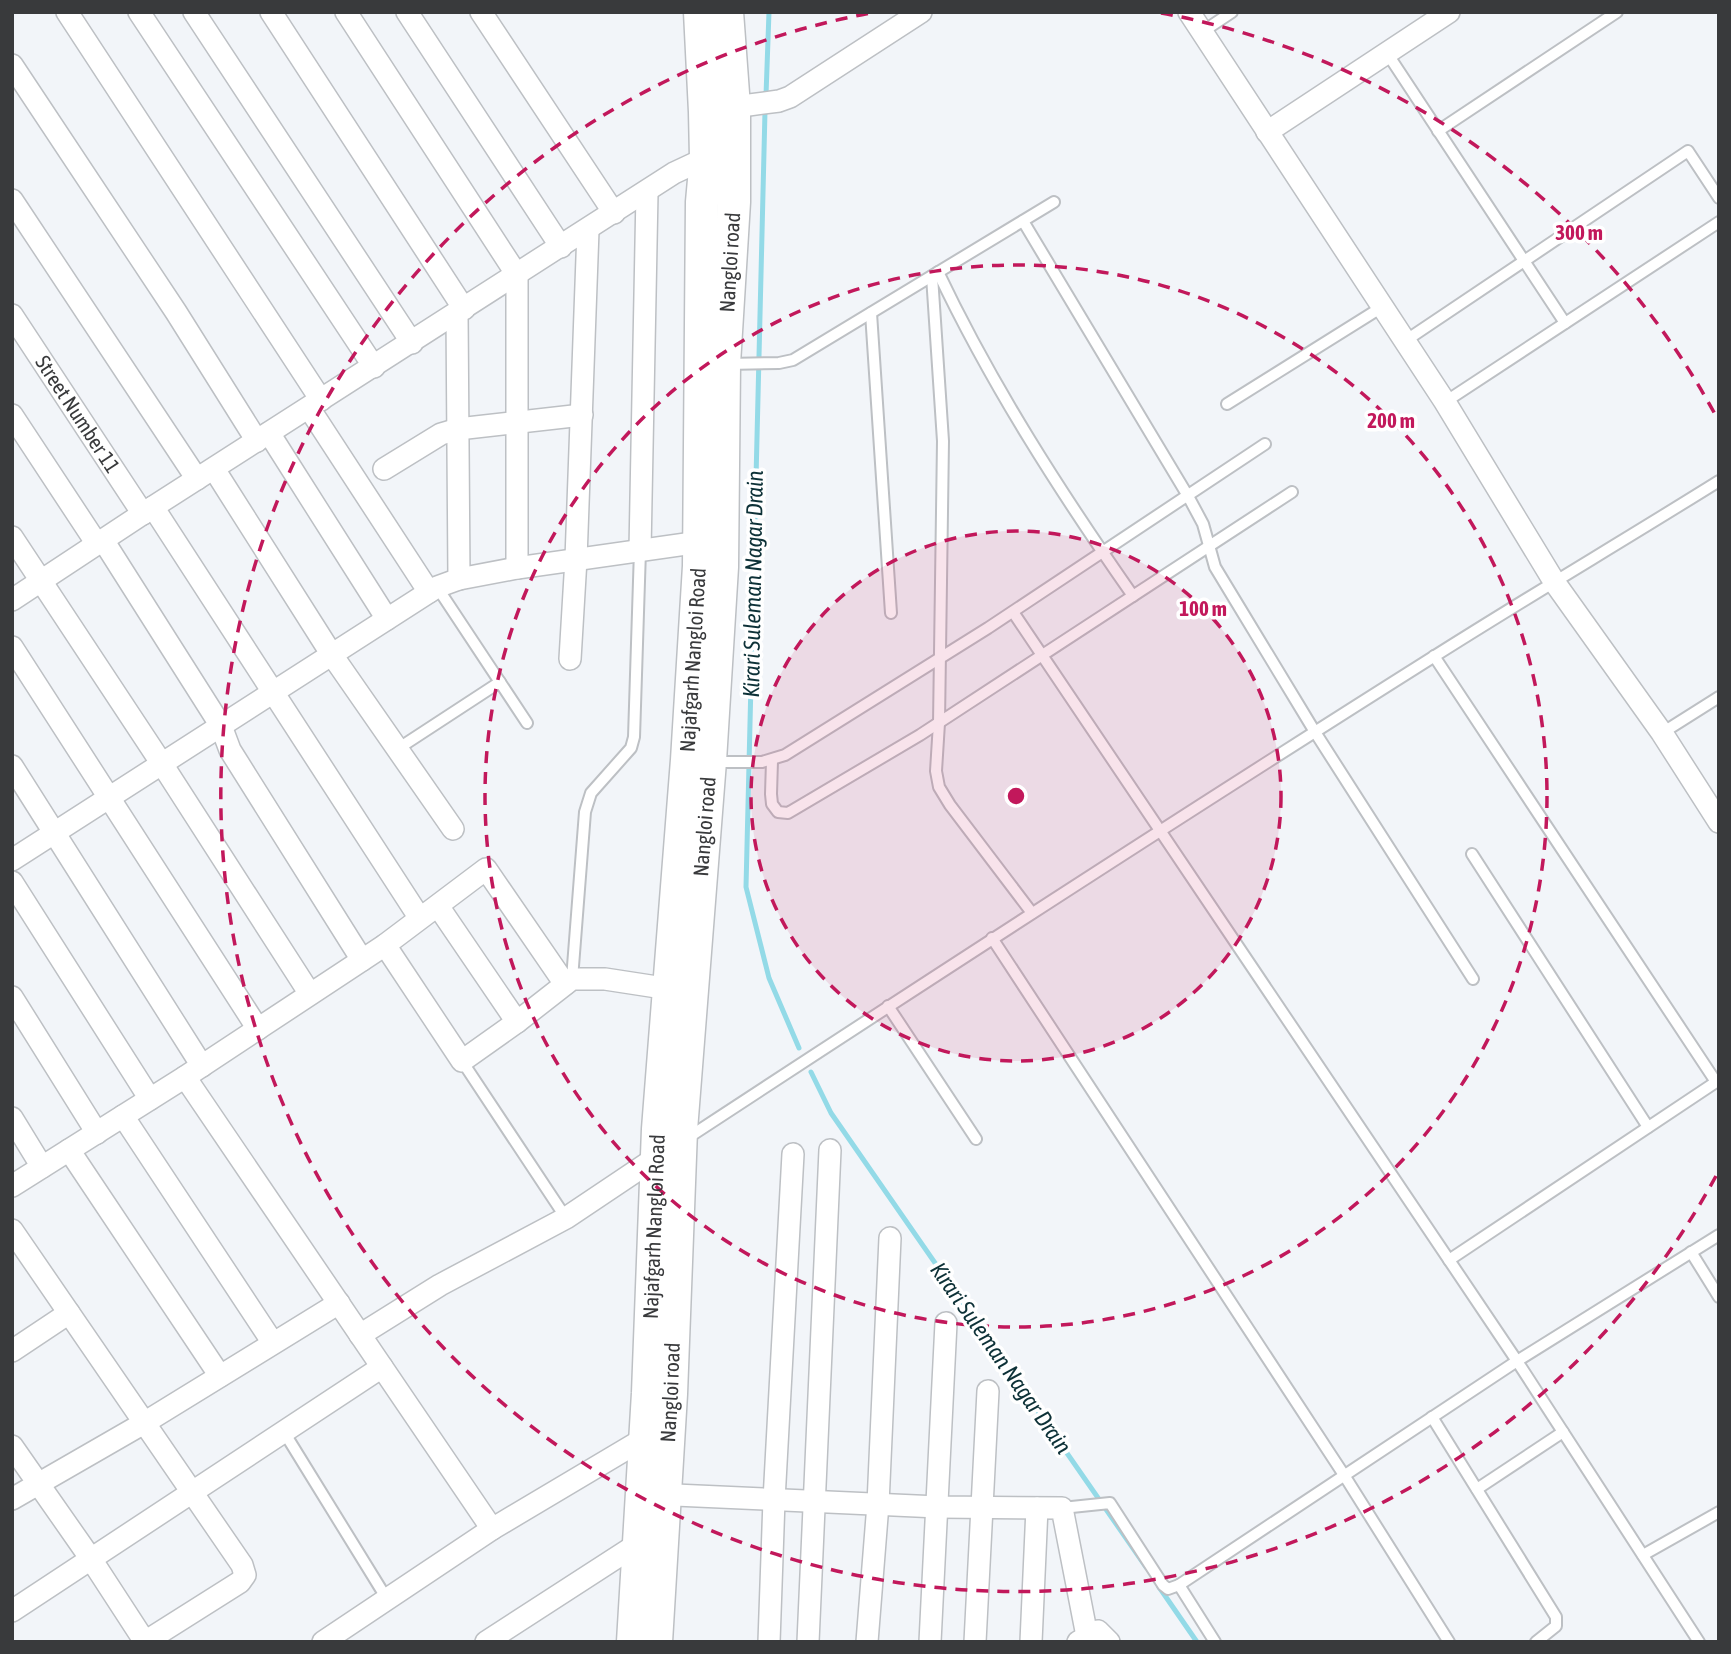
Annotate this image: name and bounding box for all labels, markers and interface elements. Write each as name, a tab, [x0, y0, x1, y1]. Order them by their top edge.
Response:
street label: Nangloi road	[714, 212, 744, 313]
text: 300 m	[1555, 220, 1603, 244]
street label: Street Number 11	[31, 351, 125, 477]
text: 200 m	[1367, 408, 1415, 432]
water label: Kirari Suleman Nagar Drain	[738, 470, 768, 698]
street label: Najafgarh Nangloi Road	[675, 567, 710, 753]
text: 100 m	[1179, 596, 1227, 620]
street label: Nangloi road	[688, 776, 720, 877]
centre of rings	[1004, 784, 1028, 808]
street label: Najafgarh Nangloi Road	[638, 1134, 669, 1319]
water label: Kirari Suleman Nagar Drain	[925, 1257, 1077, 1459]
street label: Nangloi road	[655, 1342, 684, 1443]

